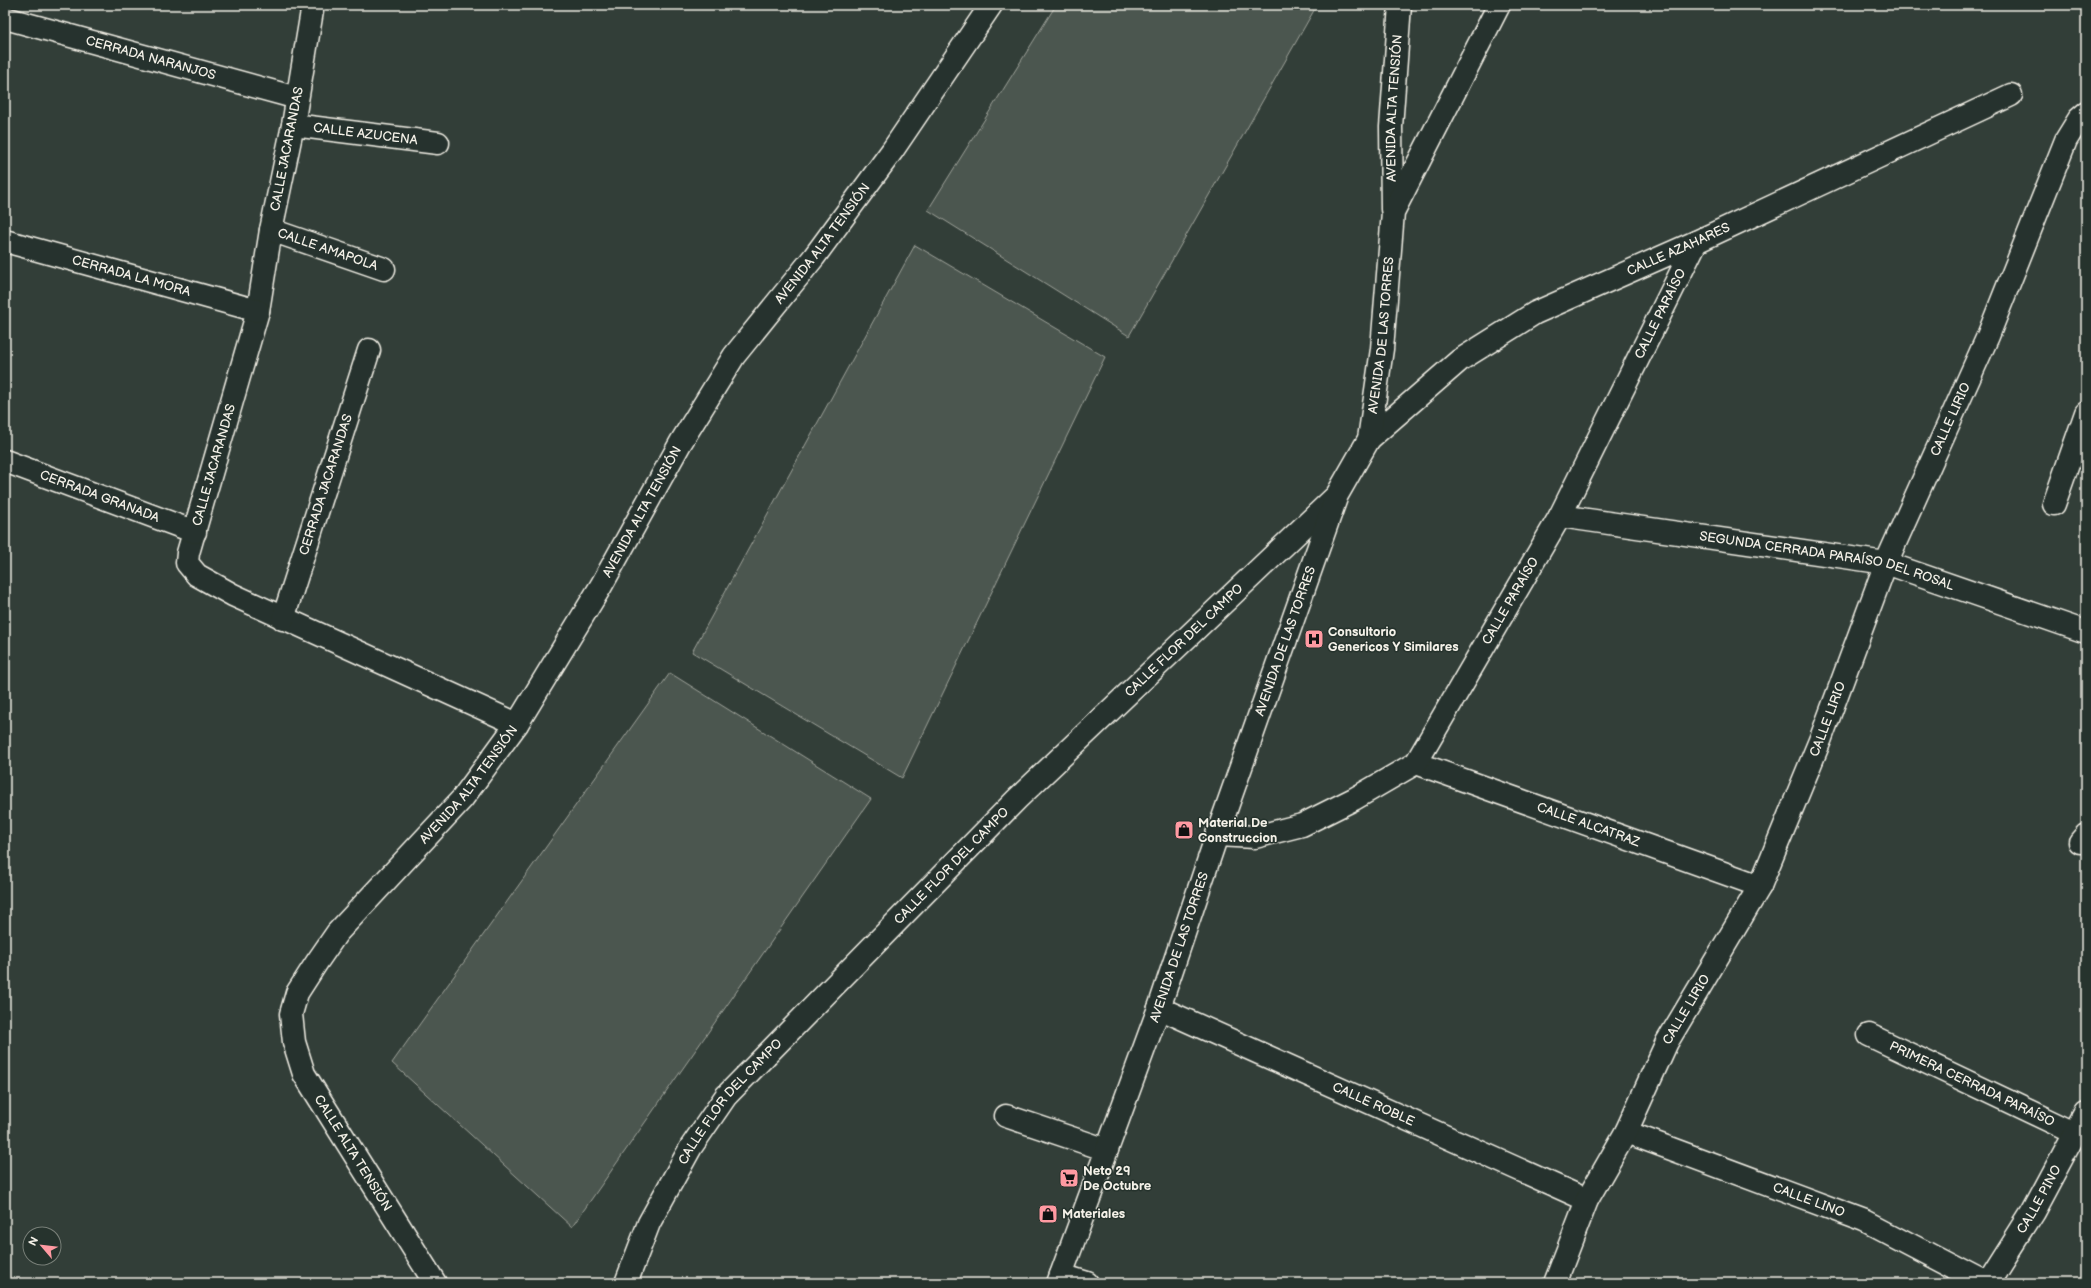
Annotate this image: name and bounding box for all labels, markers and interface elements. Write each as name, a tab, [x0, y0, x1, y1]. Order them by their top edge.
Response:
street label: CERRADA NARANJOS	[84, 32, 218, 83]
street label: AVENIDA ALTA TENSIÓN	[1383, 34, 1406, 182]
street label: CALLE JACARANDAS	[267, 85, 307, 213]
street label: CALLE AZUCENA	[312, 120, 419, 148]
street label: AVENIDA ALTA TENSIÓN	[771, 180, 874, 307]
street label: CALLE AZAHARES	[1624, 219, 1733, 279]
street label: CALLE AMAPOLA	[276, 225, 380, 274]
street label: CERRADA LA MORA	[70, 252, 192, 300]
street label: AVENIDA DE LAS TORRES	[1365, 256, 1397, 415]
street label: CALLE PARAÍSO	[1631, 266, 1689, 362]
street label: CALLE LIRIO	[1927, 380, 1974, 459]
street label: CALLE JACARANDAS	[189, 402, 239, 528]
street label: CERRADA JACARANDAS	[296, 412, 356, 557]
street label: AVENIDA ALTA TENSIÓN	[599, 443, 685, 580]
street label: CERRADA GRANADA	[38, 467, 162, 526]
street label: SEGUNDA CERRADA PARAÍSO DEL ROSAL	[1698, 528, 1957, 594]
street label: CALLE PARAÍSO	[1479, 554, 1542, 648]
street label: AVENIDA DE LAS TORRES	[1252, 564, 1319, 718]
street label: CALLE FLOR DEL CAMPO	[1121, 580, 1247, 700]
place label: Consultorio Genericos Y Similares	[1328, 624, 1459, 655]
hospital icon: Consultorio Genericos Y Similares	[1303, 628, 1325, 650]
street label: CALLE LIRIO	[1806, 679, 1849, 759]
street label: AVENIDA ALTA TENSIÓN	[416, 722, 521, 847]
street label: CALLE ALCATRAZ	[1535, 799, 1642, 850]
street label: CALLE FLOR DEL CAMPO	[891, 804, 1012, 928]
place label: Material De Construccion	[1198, 815, 1277, 846]
shop icon: Material De Construccion	[1173, 819, 1195, 841]
street label: AVENIDA DE LAS TORRES	[1146, 870, 1212, 1025]
street label: CALLE LIRIO	[1659, 971, 1713, 1048]
street label: CALLE FLOR DEL CAMPO	[675, 1036, 785, 1167]
street label: PRIMERA CERRADA PARAÍSO	[1887, 1038, 2057, 1130]
street label: CALLE ROBLE	[1330, 1079, 1417, 1130]
street label: CALLE ALTA TENSIÓN	[311, 1091, 396, 1214]
street label: CALLE PINO	[2013, 1162, 2065, 1237]
place label: Neto 29 De Octubre	[1083, 1163, 1152, 1194]
supermarket icon: Neto 29 De Octubre	[1058, 1167, 1080, 1189]
street label: CALLE LINO	[1771, 1179, 1847, 1221]
shop icon: Materiales	[1037, 1203, 1059, 1225]
place label: Materiales	[1062, 1206, 1125, 1222]
north arrow	[22, 1226, 62, 1266]
text: N	[26, 1235, 41, 1248]

